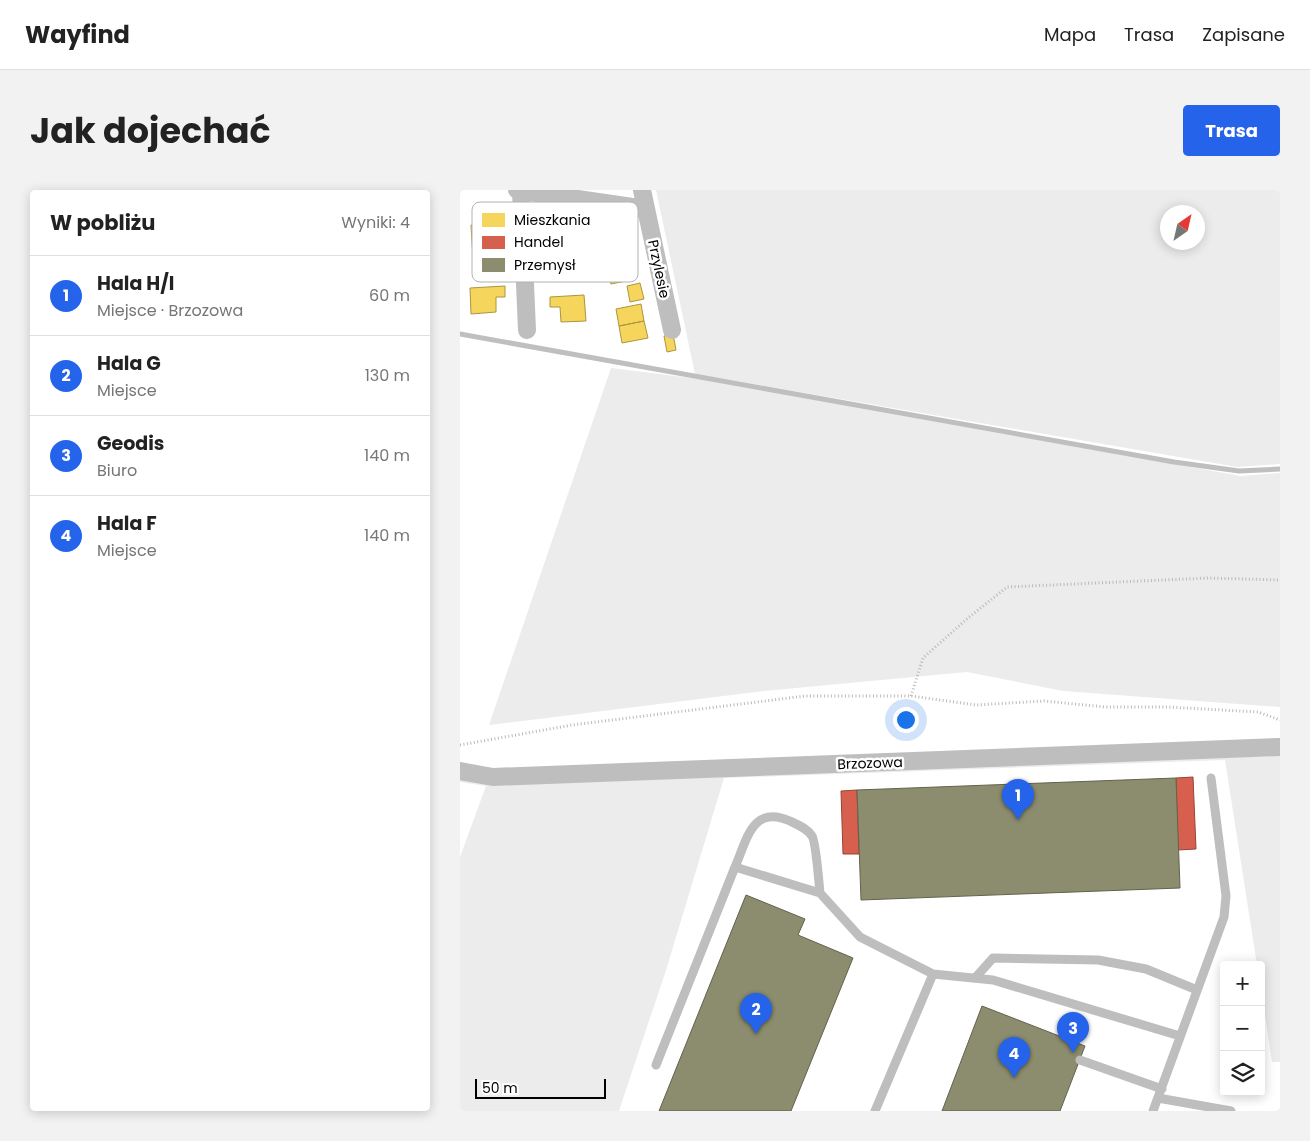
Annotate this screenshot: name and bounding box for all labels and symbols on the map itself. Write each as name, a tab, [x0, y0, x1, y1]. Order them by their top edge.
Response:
legend	[472, 202, 638, 282]
north arrow	[1160, 205, 1205, 250]
text: Mieszkania	[514, 210, 590, 230]
text: Handel	[514, 232, 564, 252]
street label: Przylesie	[643, 238, 675, 300]
text: Przemysł	[514, 255, 576, 275]
your location	[893, 707, 919, 733]
street label: Brzozowa	[837, 752, 903, 774]
pin: 1	[1002, 779, 1034, 820]
pin: 2	[740, 993, 772, 1034]
pin: 3	[1057, 1012, 1089, 1053]
pin: 4	[998, 1037, 1030, 1078]
scale bar	[475, 1076, 606, 1099]

